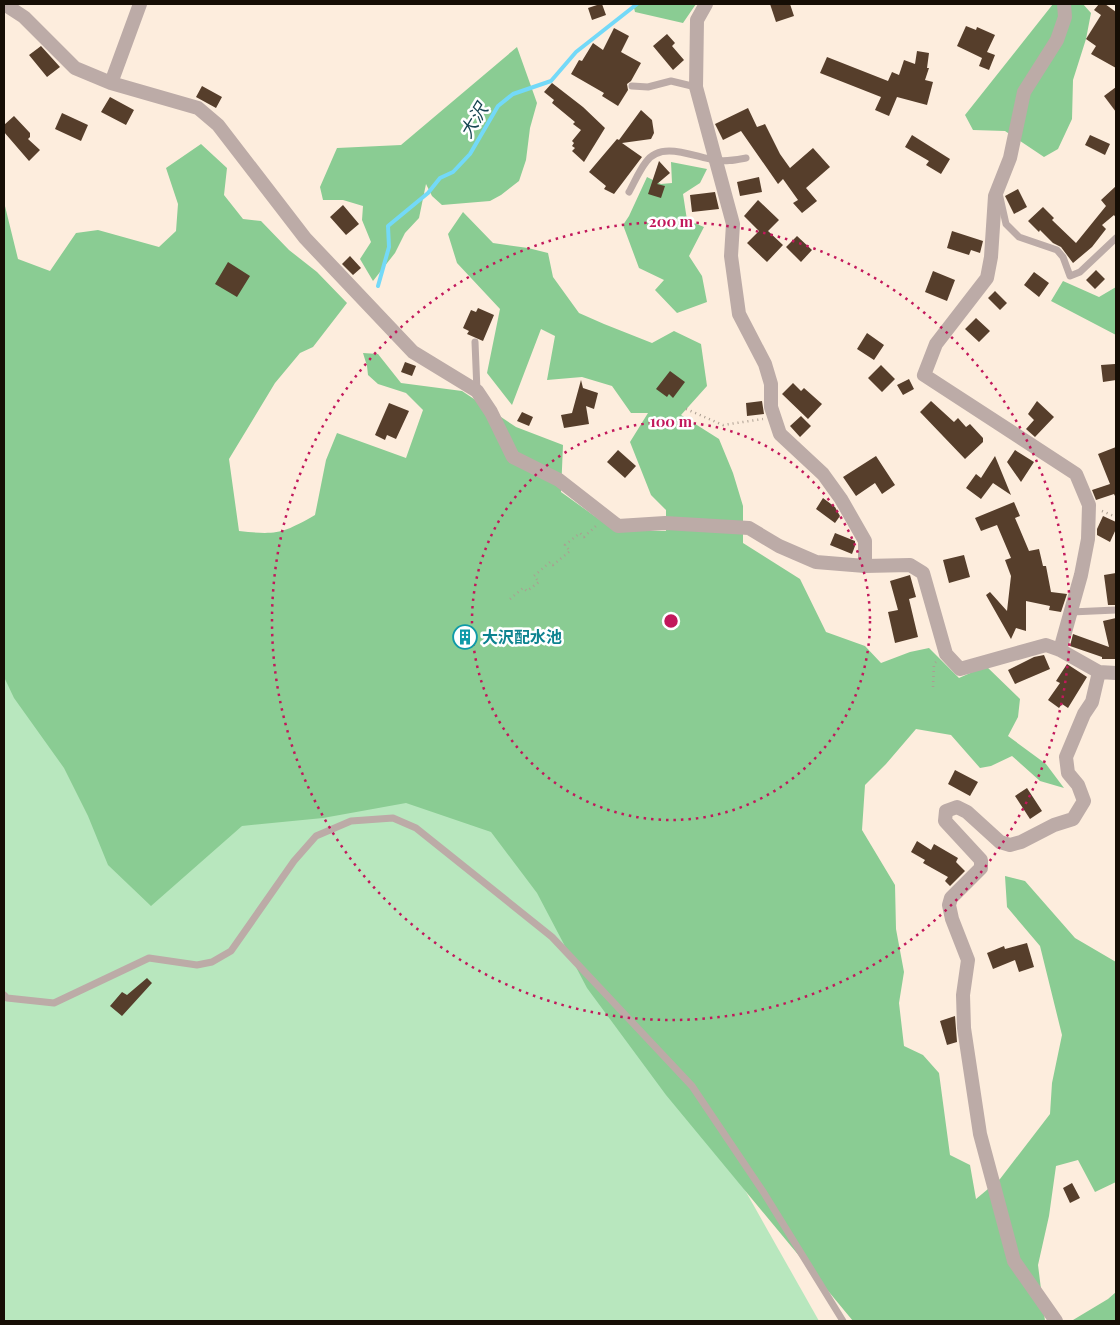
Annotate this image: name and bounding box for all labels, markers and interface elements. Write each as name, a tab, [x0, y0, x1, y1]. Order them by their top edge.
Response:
water label: 大沢	[454, 97, 494, 142]
text: 200 m	[649, 211, 694, 231]
text: 100 m	[650, 411, 693, 431]
centre of rings	[662, 612, 680, 630]
building icon: 大沢配水池	[452, 624, 478, 650]
place label: 大沢配水池	[482, 626, 562, 647]

